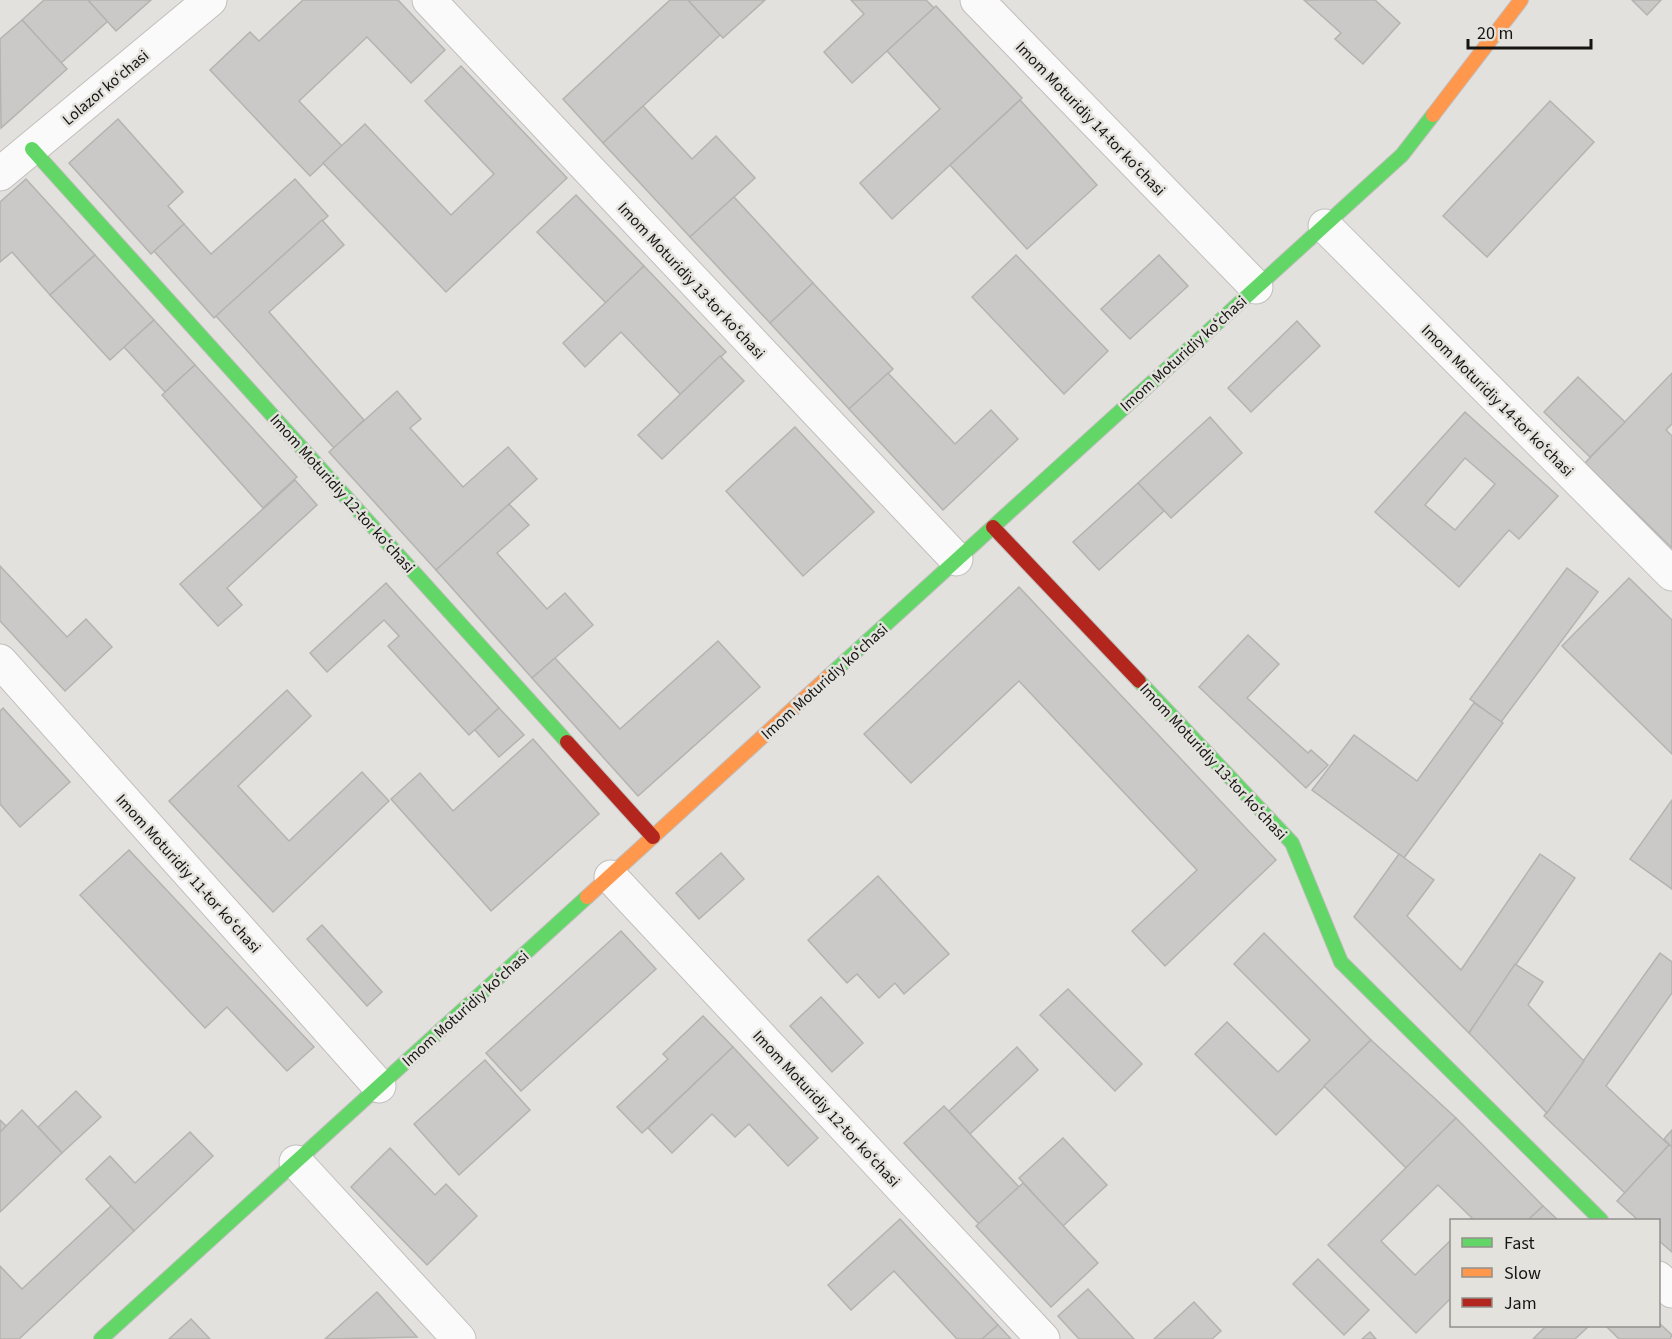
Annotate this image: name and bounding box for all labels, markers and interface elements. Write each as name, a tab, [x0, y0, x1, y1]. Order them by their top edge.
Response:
scale bar	[1468, 12, 1591, 50]
text: 20 m	[1477, 21, 1513, 46]
street label: Imom Moturidiy 14-tor koʻchasi	[1010, 37, 1170, 201]
street label: Lolazor ko‘chasi	[58, 45, 154, 130]
street label: Imom Moturidiy 13-tor koʻchasi	[613, 197, 770, 364]
street label: Imom Moturidiy koʻchasi	[1115, 291, 1252, 417]
street label: Imom Moturidiy 14-tor koʻchasi	[1416, 320, 1578, 482]
street label: Imom Moturidiy 12-tor koʻchasi	[265, 409, 420, 578]
street label: Imom Moturidiy koʻchasi	[756, 619, 893, 745]
street label: Imom Moturidiy 13-tor koʻchasi	[1135, 678, 1292, 845]
street label: Imom Moturidiy 11-tor koʻchasi	[111, 789, 266, 958]
street label: Imom Moturidiy koʻchasi	[397, 946, 534, 1072]
street label: Imom Moturidiy 12-tor koʻchasi	[748, 1025, 905, 1192]
legend	[1450, 1219, 1660, 1327]
text: Fast	[1504, 1231, 1535, 1256]
text: Slow	[1504, 1261, 1541, 1286]
text: Jam	[1504, 1291, 1537, 1316]

